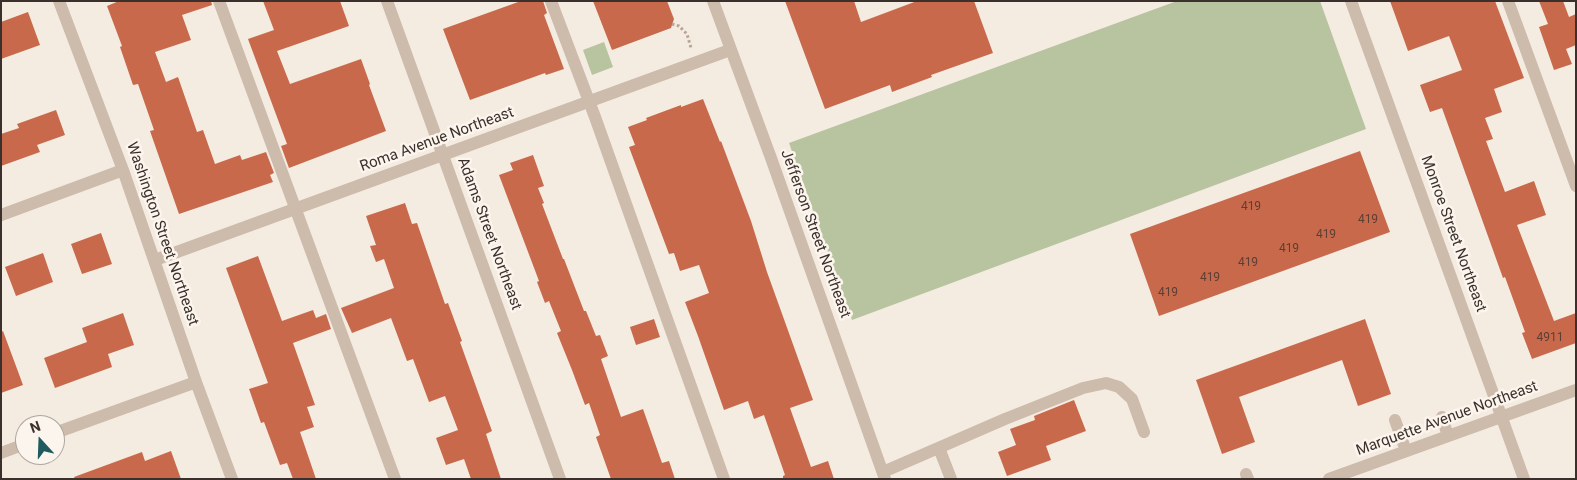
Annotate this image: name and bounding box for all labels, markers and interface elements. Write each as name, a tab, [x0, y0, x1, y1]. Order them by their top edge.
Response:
street label: Roma Avenue Northeast	[358, 104, 516, 176]
street label: Washington Street Northeast	[122, 140, 202, 328]
street label: Jefferson Street Northeast	[776, 147, 854, 321]
street label: Monroe Street Northeast	[1416, 153, 1490, 315]
street label: Adams Street Northeast	[453, 155, 525, 313]
house number: 419	[1241, 200, 1261, 214]
house number: 419	[1358, 213, 1378, 227]
house number: 419	[1316, 228, 1336, 242]
house number: 419	[1279, 242, 1299, 256]
house number: 419	[1238, 256, 1258, 270]
house number: 419	[1200, 271, 1220, 285]
house number: 419	[1158, 286, 1178, 300]
house number: 4911	[1537, 331, 1563, 345]
street label: Marquette Avenue Northeast	[1354, 378, 1540, 460]
north arrow	[15, 415, 65, 465]
text: N	[28, 418, 43, 436]

